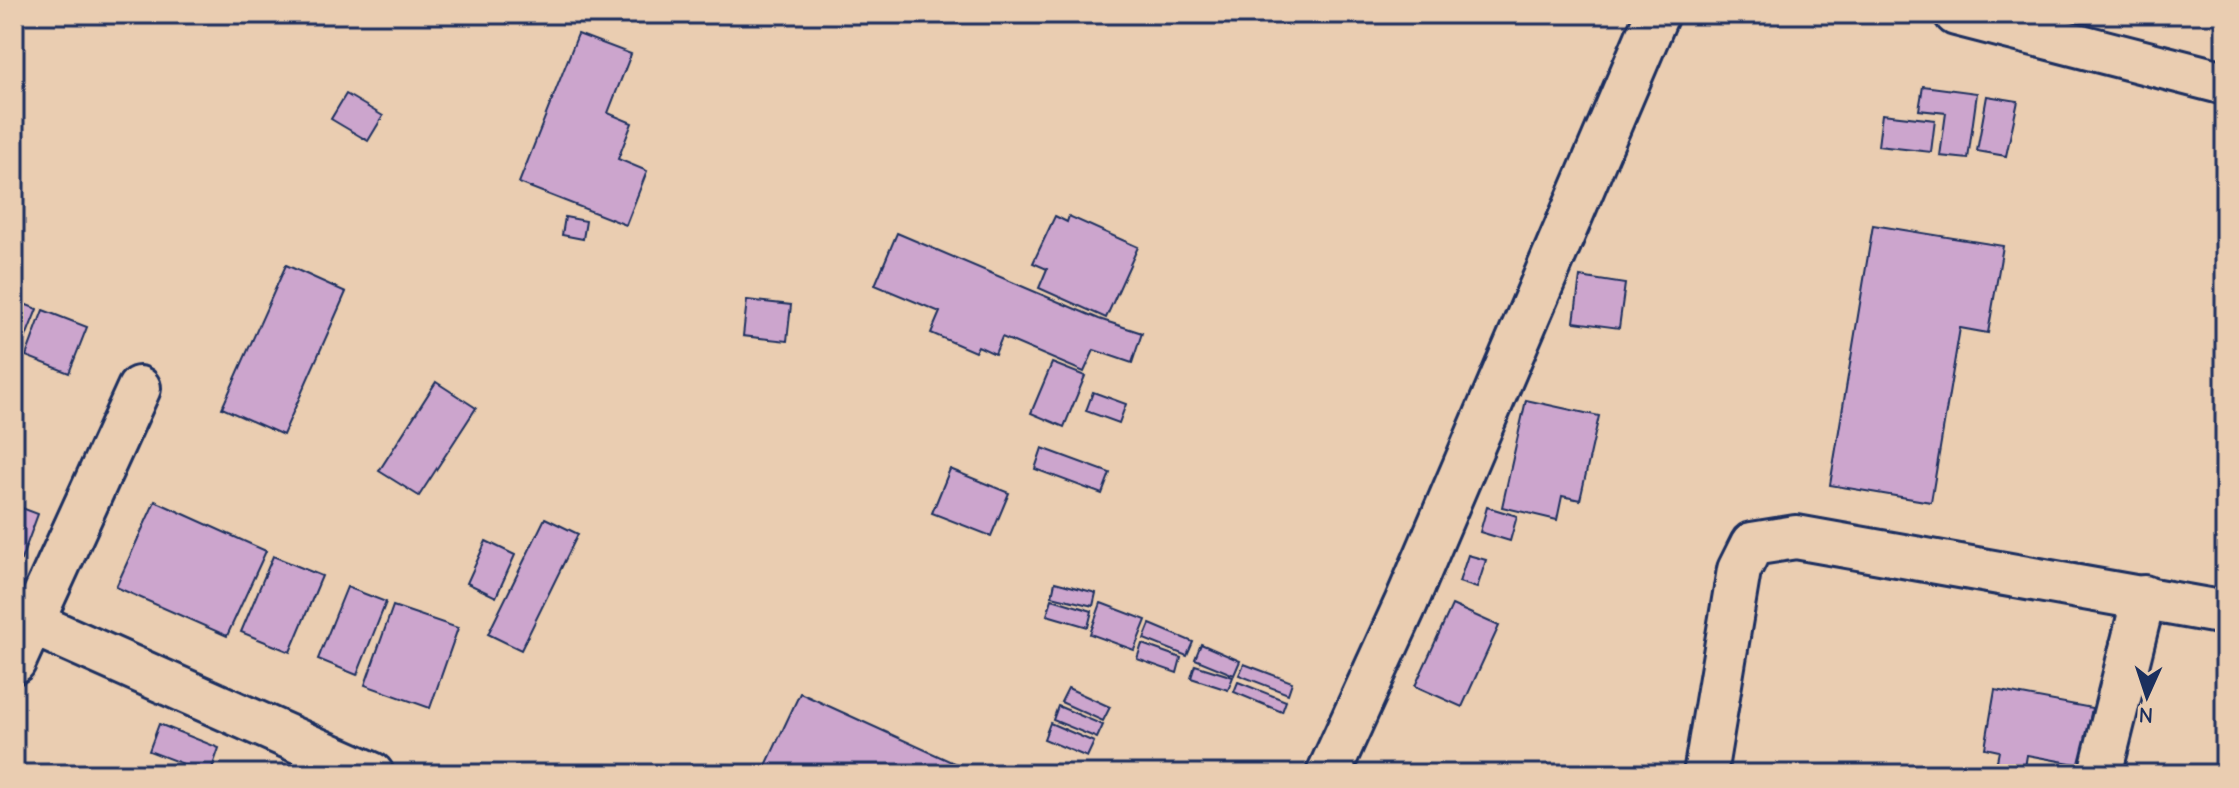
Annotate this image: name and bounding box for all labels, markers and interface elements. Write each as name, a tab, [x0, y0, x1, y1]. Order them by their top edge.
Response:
north arrow	[2107, 656, 2187, 736]
text: N	[2138, 702, 2154, 728]

